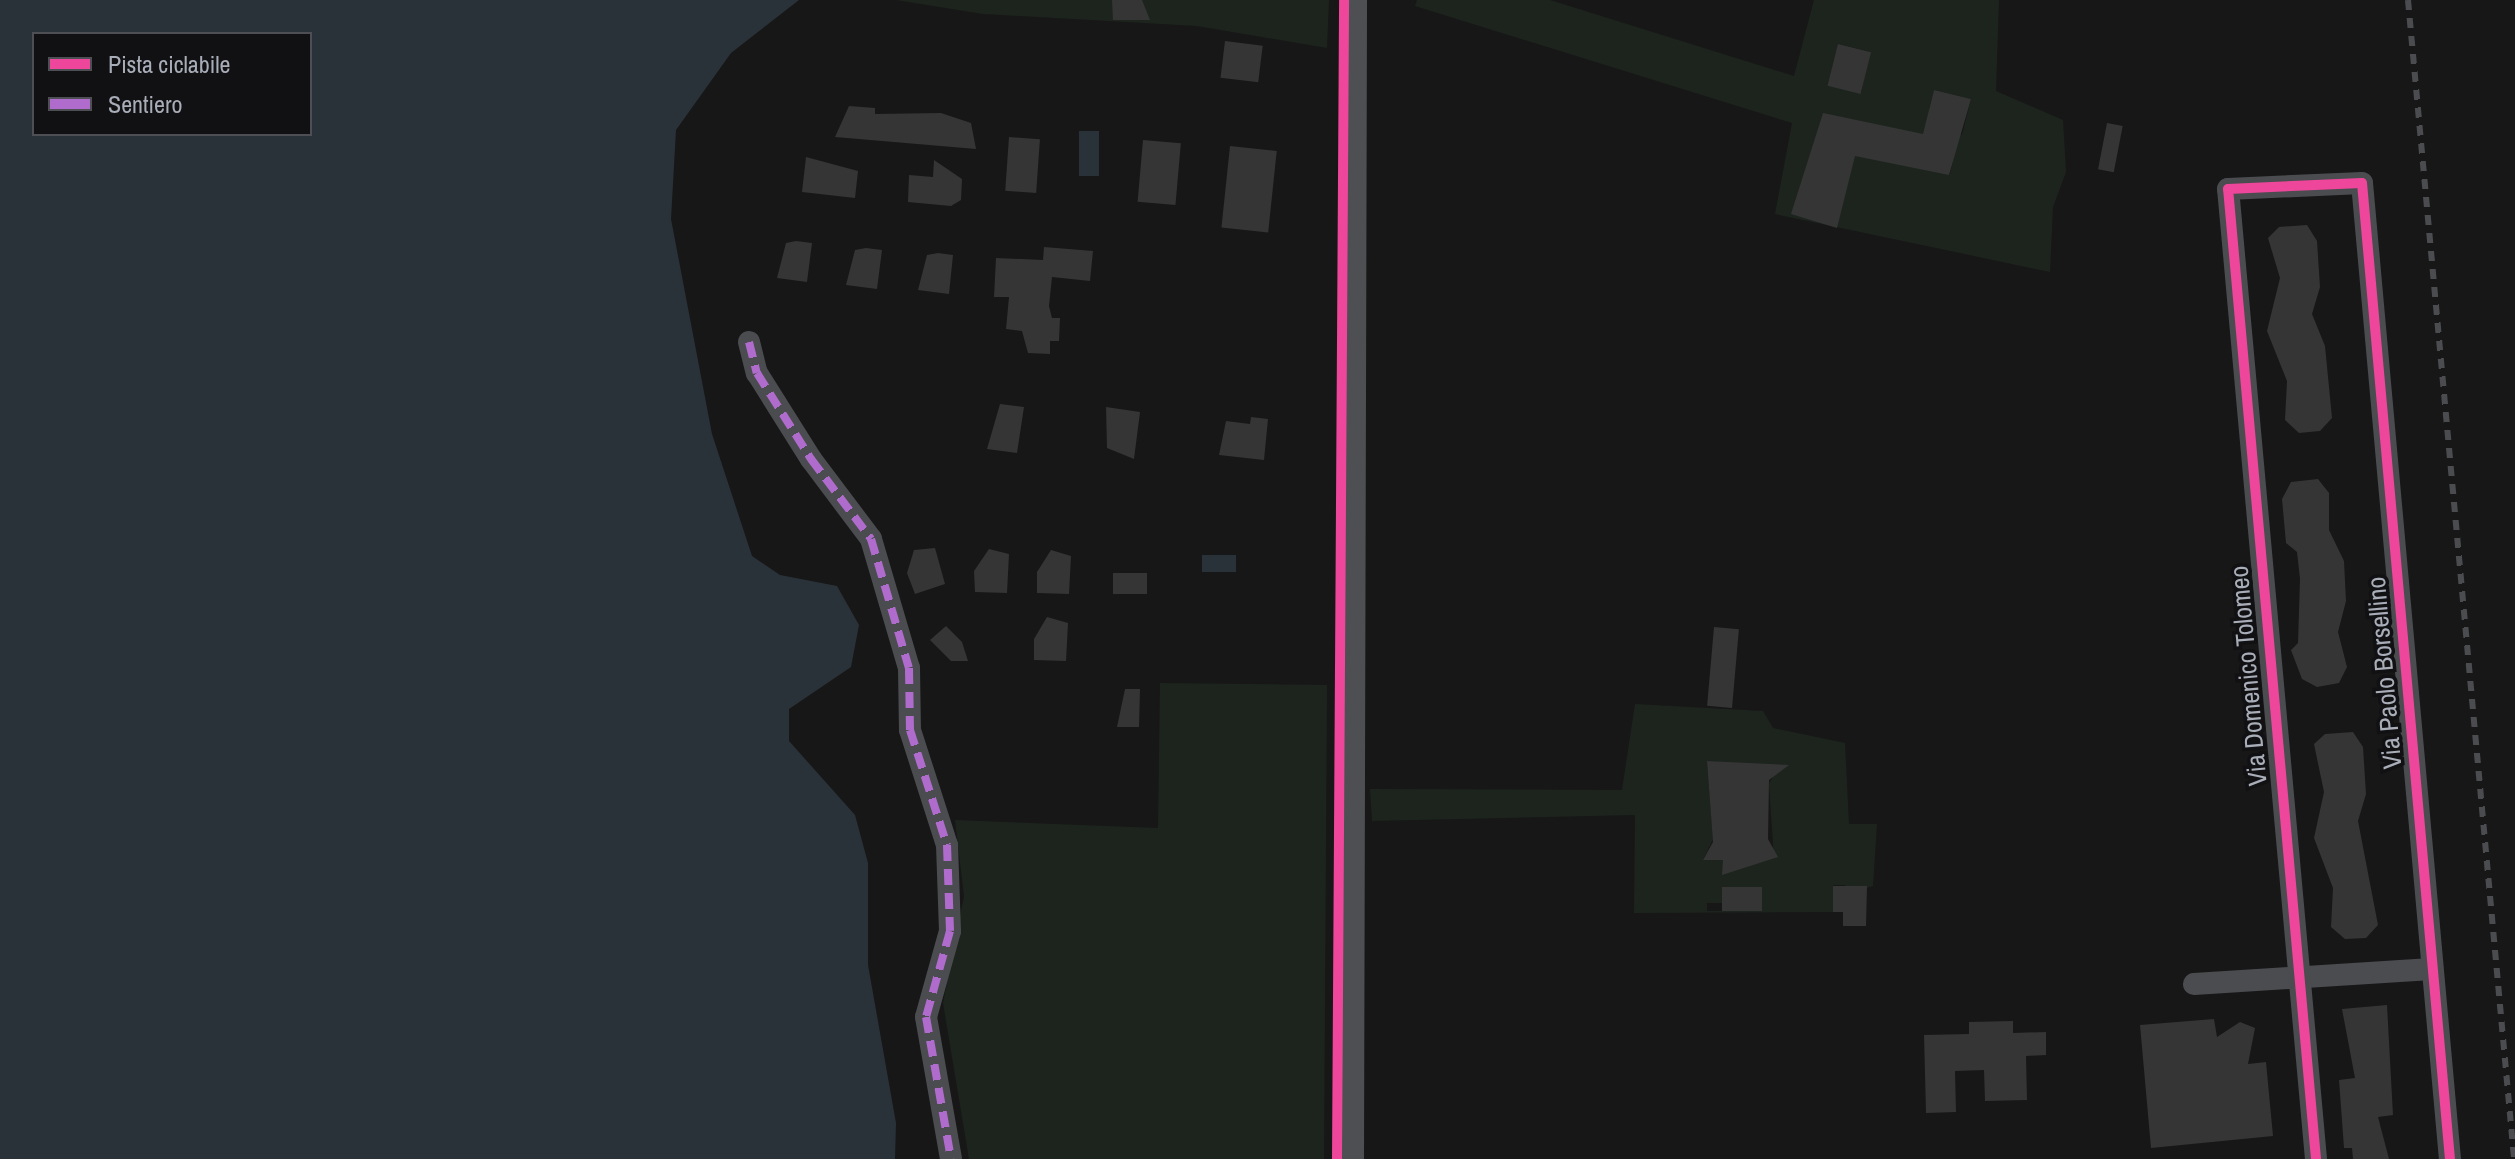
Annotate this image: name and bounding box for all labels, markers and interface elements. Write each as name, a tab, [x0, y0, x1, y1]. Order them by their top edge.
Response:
legend	[32, 32, 312, 136]
text: Pista ciclabile	[108, 48, 231, 80]
text: Sentiero	[108, 88, 182, 120]
street label: Via Domenico Tolomeo	[2223, 564, 2273, 788]
street label: Via Paolo Borsellino	[2360, 576, 2408, 770]

